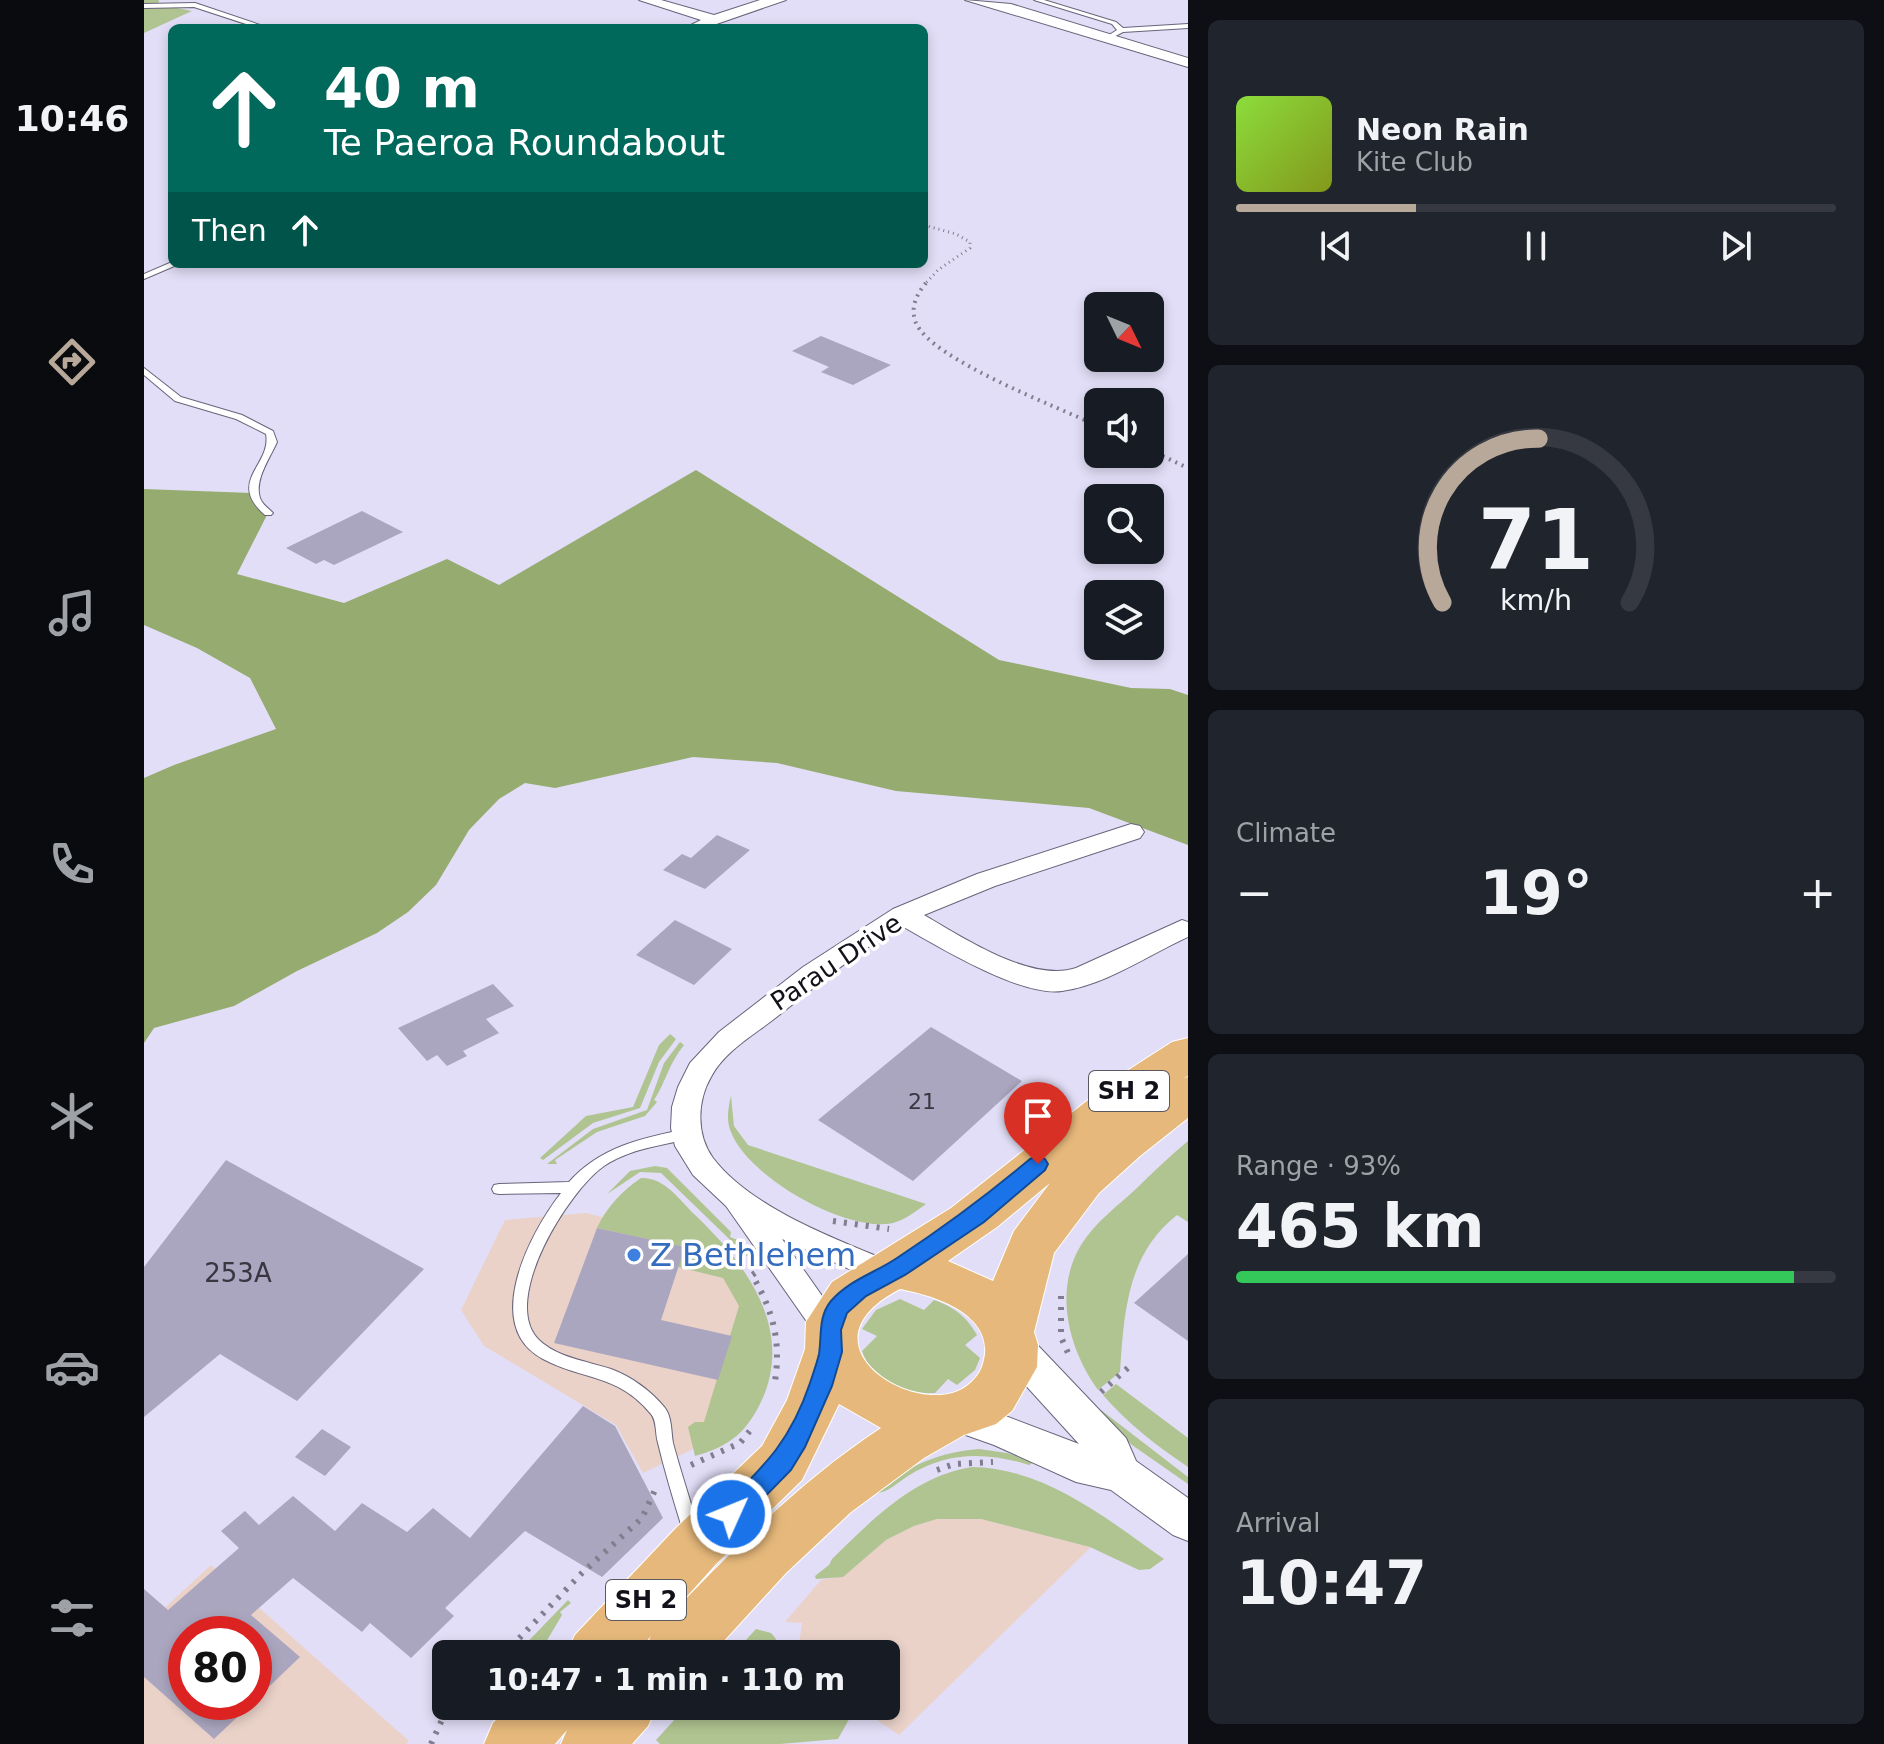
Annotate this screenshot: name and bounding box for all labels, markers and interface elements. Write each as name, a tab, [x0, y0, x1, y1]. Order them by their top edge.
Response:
text: 40 m	[324, 55, 480, 120]
icon: ahead	[192, 56, 296, 160]
text: 10:46	[15, 98, 129, 139]
text: Neon Rain	[1356, 112, 1529, 147]
text: Te Paeroa Roundabout	[324, 122, 725, 163]
text: Kite Club	[1356, 147, 1473, 177]
icon: ahead	[283, 208, 327, 252]
text: Then	[192, 213, 267, 248]
icon: previous	[1314, 224, 1358, 268]
icon: pause	[1514, 224, 1558, 268]
icon: next	[1714, 224, 1758, 268]
north arrow	[1084, 292, 1164, 372]
map controls	[1084, 292, 1164, 660]
icon: directions	[44, 334, 100, 390]
button: sound	[1084, 388, 1164, 468]
button: search	[1084, 484, 1164, 564]
text: 71	[1478, 492, 1594, 589]
button: layers	[1084, 580, 1164, 660]
text: km/h	[1500, 583, 1572, 617]
icon: music	[44, 585, 100, 641]
text: Climate	[1236, 818, 1336, 848]
icon: phone	[44, 836, 100, 892]
text: 19°	[1479, 858, 1593, 928]
text: −	[1236, 867, 1273, 918]
text: +	[1799, 867, 1836, 918]
street label: Parau Drive	[765, 907, 907, 1017]
road number: SH 2	[1089, 1071, 1169, 1111]
pin	[1004, 1082, 1072, 1164]
icon: climate	[44, 1088, 100, 1144]
house number: 21	[908, 1089, 936, 1114]
icon: arrive	[1016, 1094, 1060, 1138]
text: Range · 93%	[1236, 1151, 1401, 1181]
text: 465 km	[1236, 1191, 1485, 1261]
place label: Z Bethlehem	[650, 1236, 856, 1274]
marker: Z Bethlehem	[625, 1246, 643, 1264]
house number: 253A	[204, 1258, 272, 1288]
icon: car	[44, 1339, 100, 1395]
position arrow	[689, 1472, 773, 1556]
text: Arrival	[1236, 1508, 1320, 1538]
text: 10:47	[1236, 1548, 1427, 1618]
road number: SH 2	[606, 1580, 686, 1620]
icon: filters	[44, 1590, 100, 1646]
speed limit sign: 80	[168, 1616, 272, 1720]
text: 10:47 · 1 min · 110 m	[487, 1662, 845, 1697]

